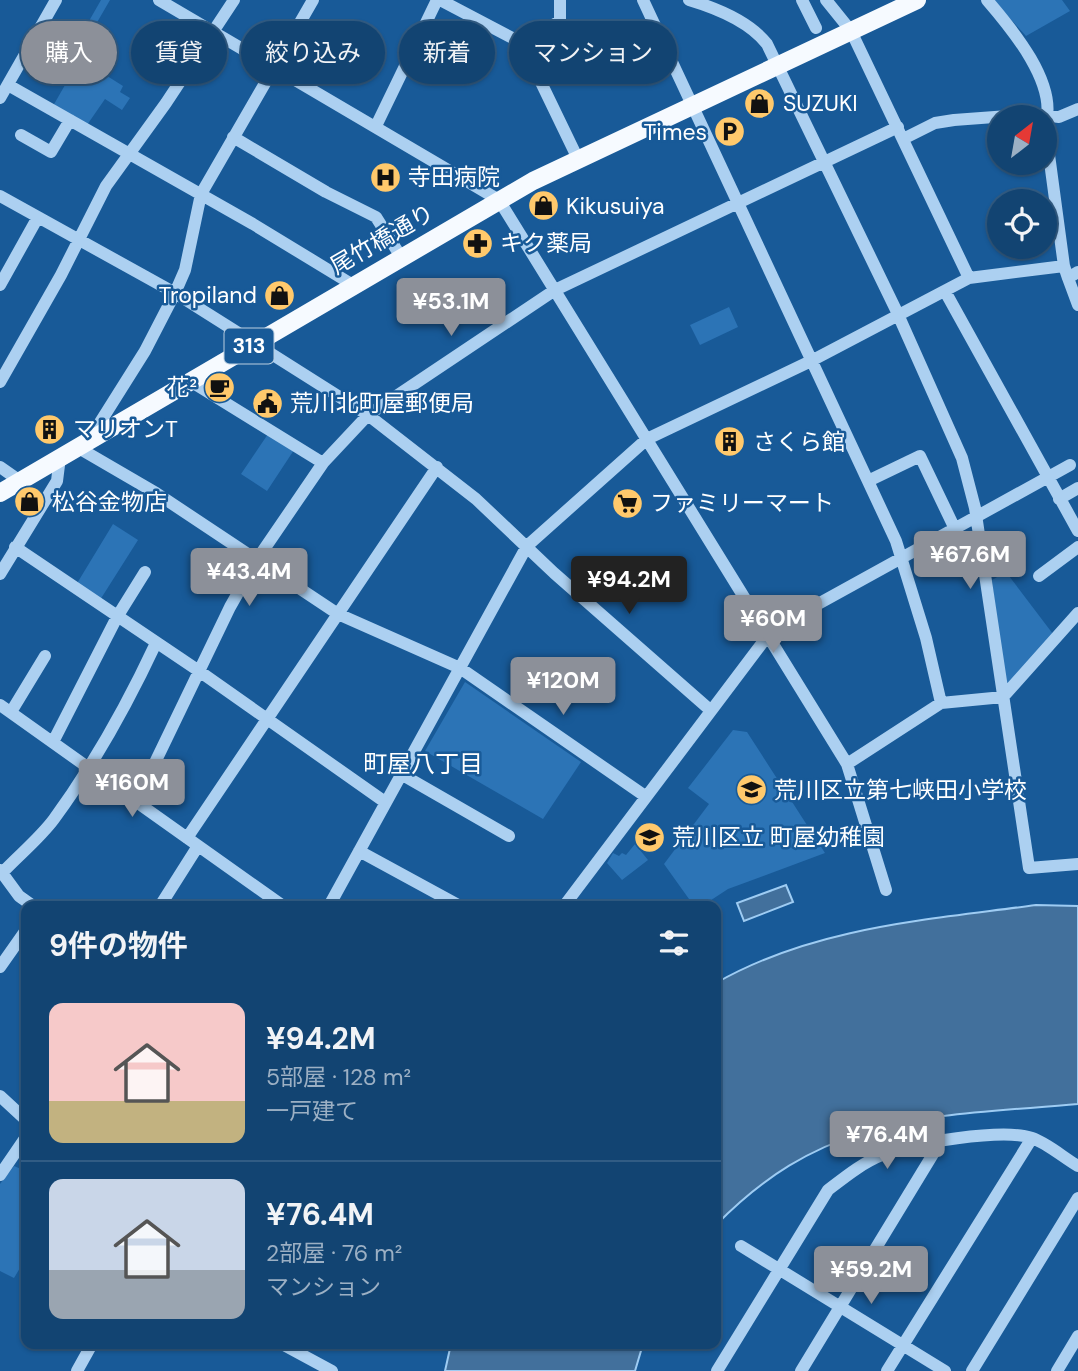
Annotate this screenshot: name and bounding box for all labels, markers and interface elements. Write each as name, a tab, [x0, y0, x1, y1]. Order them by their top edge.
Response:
chip: 購入	[21, 21, 117, 84]
chip: 賃貸	[131, 21, 227, 84]
chip: 絞り込み	[241, 21, 385, 84]
chip: 新着	[399, 21, 495, 84]
chip: マンション	[509, 21, 677, 84]
shop icon: SUZUKI	[743, 86, 777, 120]
place label: SUZUKI	[783, 88, 858, 118]
north arrow	[987, 105, 1057, 175]
map controls	[987, 105, 1057, 259]
parking icon: Times	[713, 115, 747, 149]
place label: Times	[643, 117, 707, 147]
hospital icon: 寺田病院	[368, 160, 402, 194]
place label: 寺田病院	[408, 162, 500, 192]
shop icon: Kikusuiya	[526, 189, 560, 223]
button: locate	[987, 189, 1057, 259]
place label: Kikusuiya	[566, 191, 665, 221]
street label: 尾竹橋通り	[325, 197, 439, 281]
pharmacy icon: キク薬局	[460, 226, 494, 260]
place label: キク薬局	[500, 228, 592, 258]
shop icon: Tropiland	[263, 278, 297, 312]
pin: ¥53.1M	[394, 278, 508, 338]
place label: Tropiland	[159, 280, 257, 310]
text: ¥53.1M	[413, 286, 489, 316]
road number: 313	[224, 328, 274, 364]
cafe icon: 花²	[203, 370, 237, 404]
place label: 花²	[166, 372, 197, 402]
public building icon: 荒川北町屋郵便局	[250, 386, 284, 420]
place label: 荒川北町屋郵便局	[290, 388, 474, 418]
building icon: マリオンT	[33, 412, 67, 446]
place label: マリオンT	[73, 414, 178, 444]
building icon: さくら館	[713, 425, 747, 459]
place label: さくら館	[753, 427, 845, 457]
shop icon: 松谷金物店	[12, 485, 46, 519]
supermarket icon: ファミリーマート	[610, 486, 644, 520]
place label: 松谷金物店	[52, 487, 167, 517]
place label: ファミリーマート	[650, 488, 834, 518]
pin: ¥67.6M	[913, 532, 1027, 591]
text: ¥67.6M	[930, 539, 1010, 569]
pin: ¥43.4M	[192, 548, 306, 608]
text: ¥43.4M	[207, 556, 291, 586]
pin: ¥94.2M	[572, 556, 686, 616]
text: ¥94.2M	[587, 564, 671, 594]
pin: ¥60M	[732, 596, 814, 655]
text: ¥60M	[740, 603, 806, 633]
pin: ¥120M	[514, 658, 612, 717]
text: ¥120M	[526, 665, 600, 695]
district label: 町屋八丁目	[363, 748, 483, 779]
pin: ¥160M	[83, 760, 181, 819]
text: ¥160M	[95, 767, 169, 797]
school or university icon: 荒川区立第七峡田小学校	[734, 773, 768, 807]
place label: 荒川区立第七峡田小学校	[774, 775, 1027, 805]
school or university icon: 荒川区立 町屋幼稚園	[632, 820, 666, 854]
place label: 荒川区立 町屋幼稚園	[672, 822, 885, 852]
icon: filters	[655, 924, 693, 962]
text: 9件の物件	[49, 926, 188, 965]
text: ¥94.2M	[266, 1019, 376, 1058]
icon: home	[105, 1031, 189, 1115]
text: 5部屋 · 128 m²	[266, 1062, 411, 1092]
text: 一戸建て	[266, 1096, 358, 1126]
pin: ¥76.4M	[830, 1112, 944, 1171]
text: ¥76.4M	[846, 1119, 928, 1149]
text: ¥76.4M	[266, 1195, 374, 1234]
icon: home	[105, 1207, 189, 1291]
text: 2部屋 · 76 m²	[266, 1238, 402, 1268]
pin: ¥59.2M	[814, 1246, 928, 1306]
text: ¥59.2M	[830, 1254, 912, 1284]
text: マンション	[266, 1272, 381, 1302]

